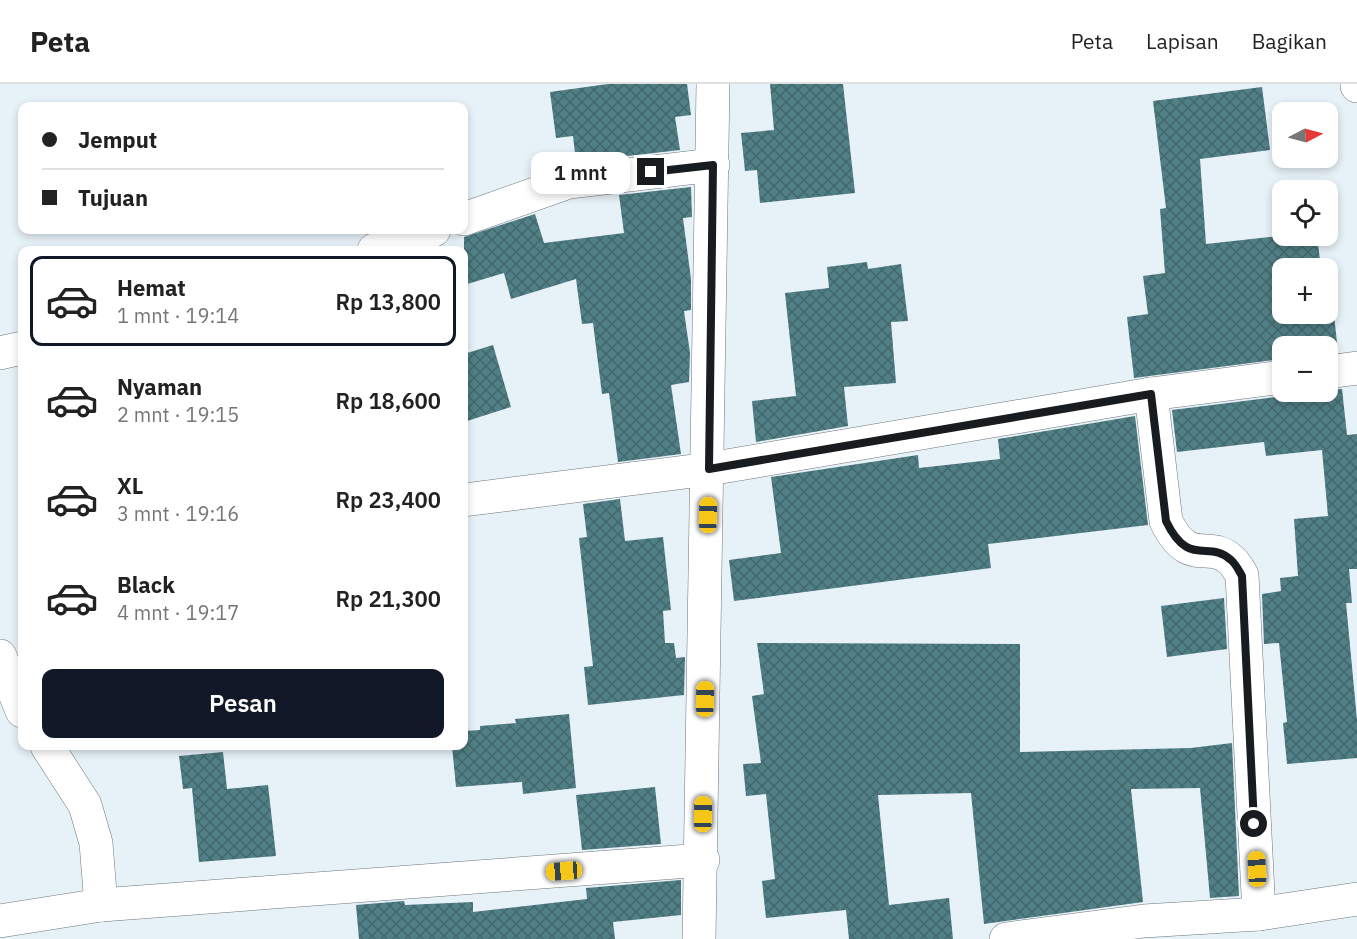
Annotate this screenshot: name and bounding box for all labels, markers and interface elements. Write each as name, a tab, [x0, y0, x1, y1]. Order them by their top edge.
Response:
text: Peta	[30, 23, 90, 60]
text: Peta	[1071, 27, 1113, 55]
text: Lapisan	[1146, 27, 1219, 55]
text: Bagikan	[1252, 27, 1327, 55]
north arrow	[1272, 102, 1338, 168]
map controls	[1272, 102, 1338, 402]
text: Jemput	[78, 125, 157, 154]
callout: 1 mnt	[531, 151, 630, 193]
route end	[637, 158, 664, 185]
text: 1 mnt	[554, 159, 607, 186]
button: locate	[1272, 180, 1338, 246]
text: Tujuan	[78, 183, 148, 212]
button: +	[1272, 258, 1338, 324]
text: Hemat	[117, 273, 186, 302]
icon: car	[45, 274, 99, 328]
text: Rp 13,800	[335, 287, 441, 316]
text: 1 mnt · 19:14	[117, 302, 239, 329]
button: −	[1272, 336, 1338, 402]
text: Nyaman	[117, 372, 202, 401]
icon: car	[45, 373, 99, 427]
text: Rp 18,600	[335, 386, 441, 415]
text: 2 mnt · 19:15	[117, 401, 239, 428]
text: XL	[117, 471, 143, 500]
icon: car	[45, 472, 99, 526]
text: Rp 23,400	[335, 485, 441, 514]
car	[699, 497, 717, 533]
text: 3 mnt · 19:16	[117, 500, 239, 527]
text: Black	[117, 570, 175, 599]
icon: car	[45, 571, 99, 625]
text: Rp 21,300	[335, 584, 441, 613]
text: 4 mnt · 19:17	[117, 599, 239, 626]
button: Pesan	[42, 669, 444, 738]
car	[696, 681, 714, 717]
car	[694, 796, 712, 832]
route start	[1240, 810, 1267, 837]
car	[1247, 851, 1267, 887]
car	[545, 861, 583, 881]

